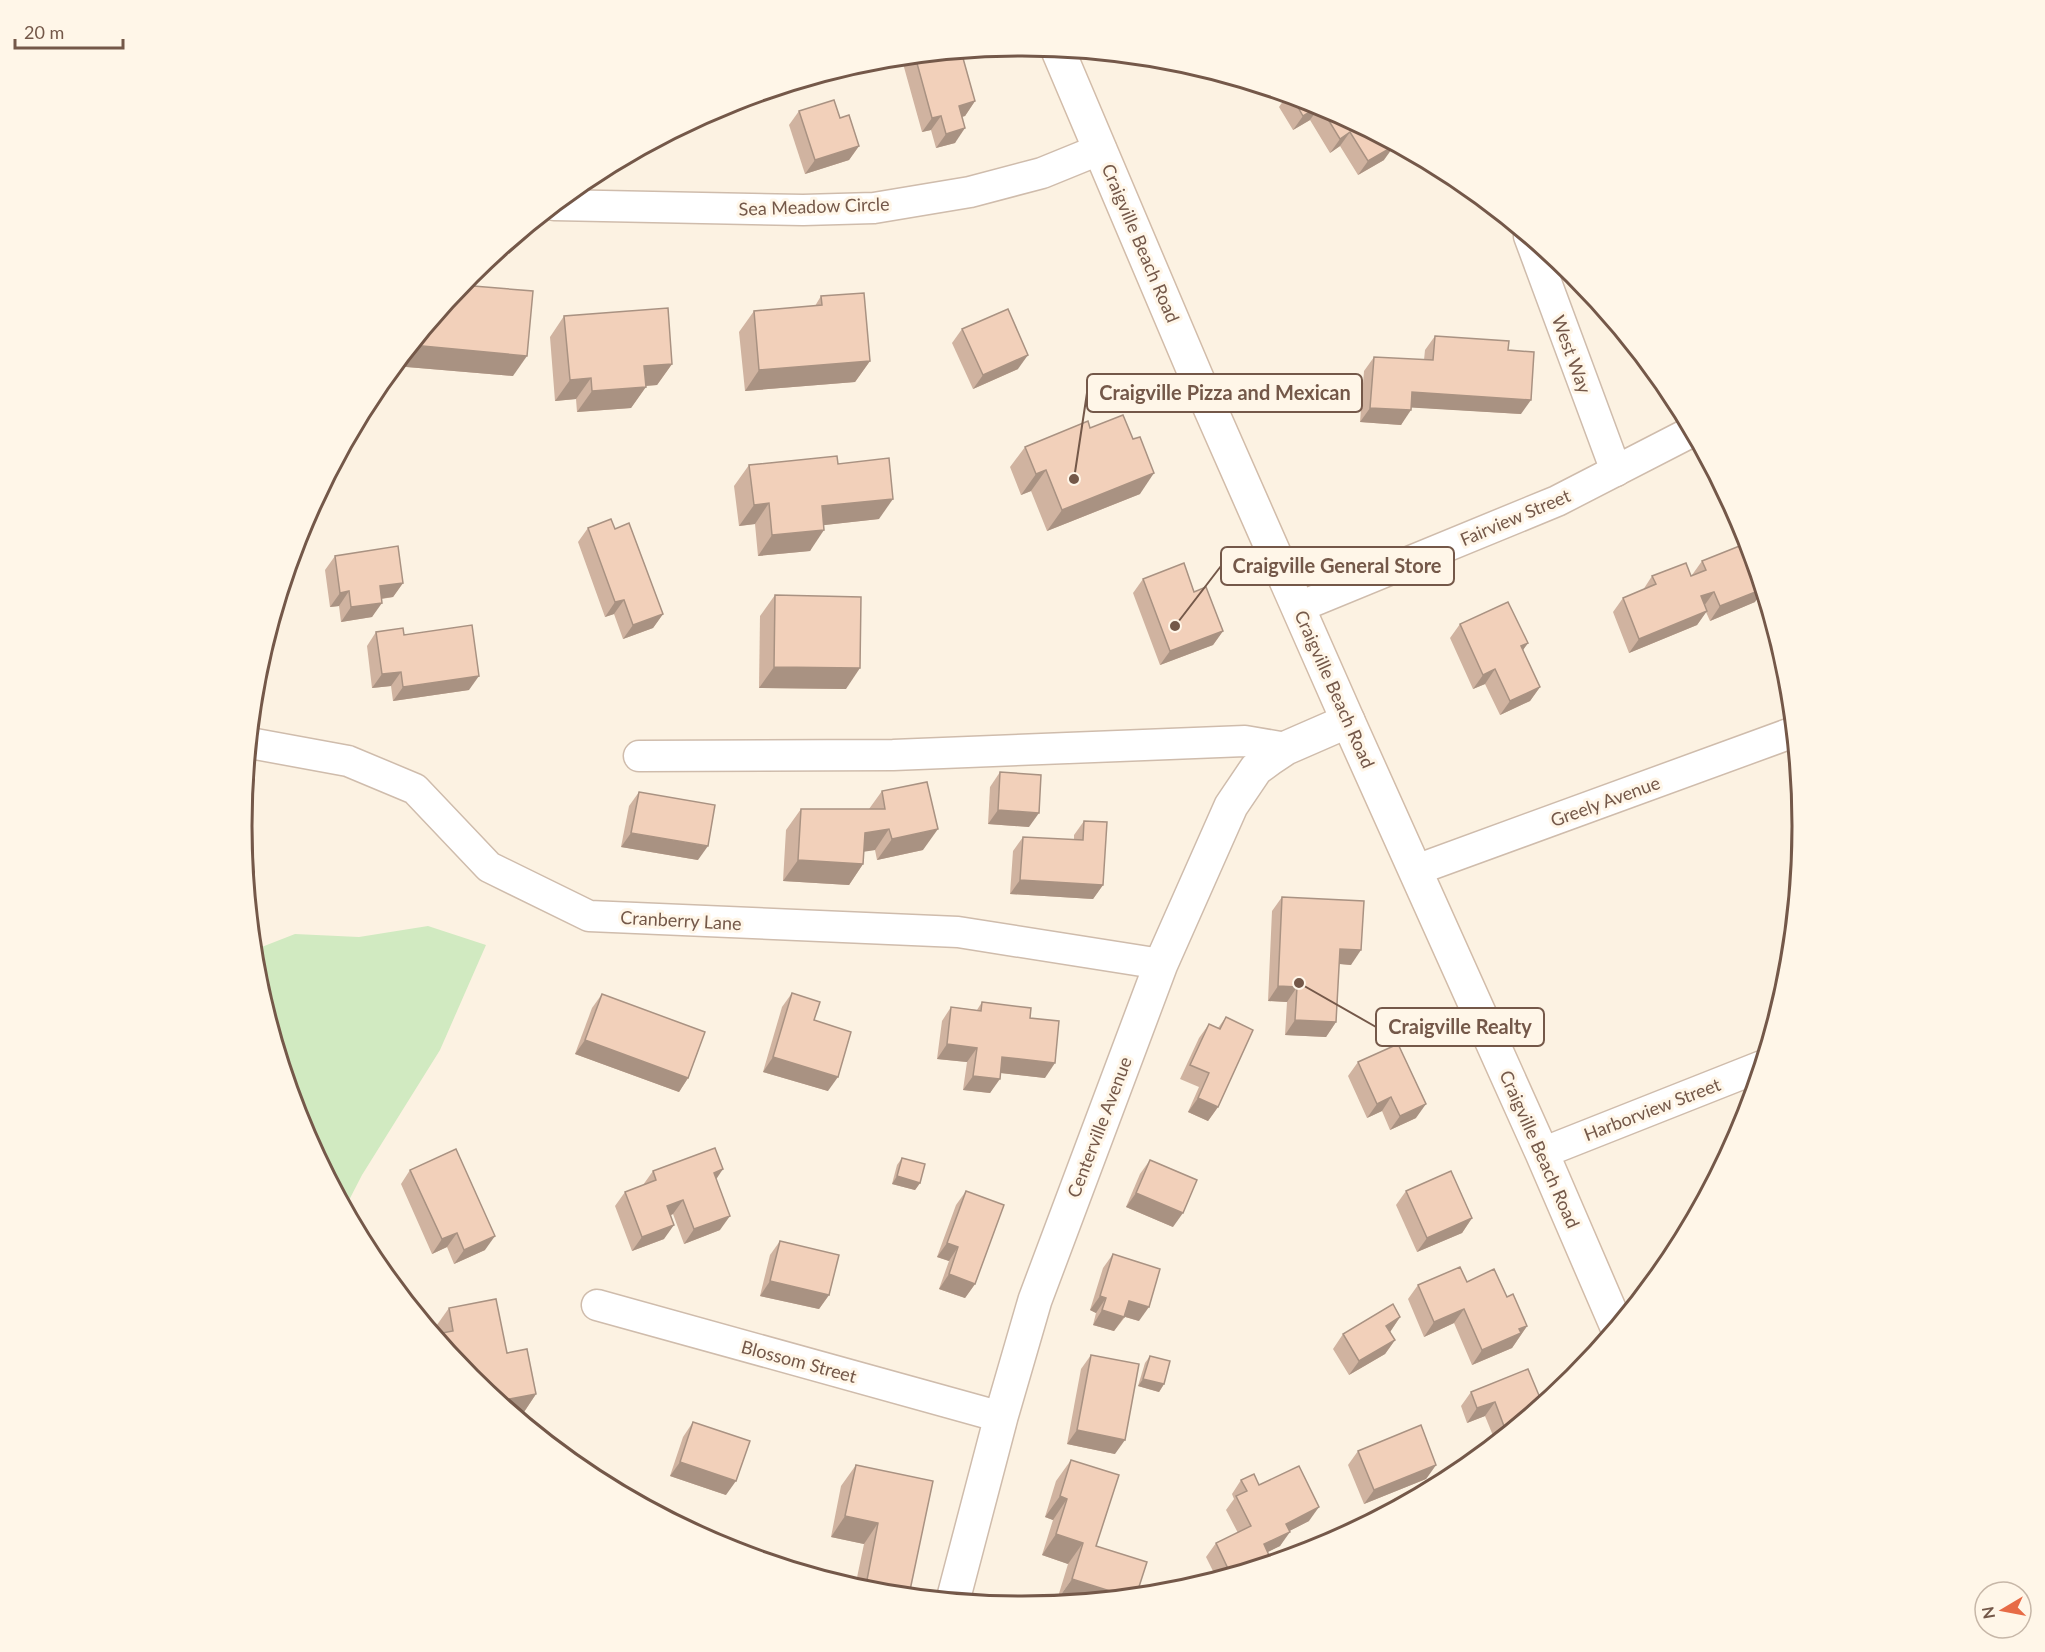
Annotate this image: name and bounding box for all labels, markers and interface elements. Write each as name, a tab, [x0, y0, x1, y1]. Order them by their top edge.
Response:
scale bar	[15, 12, 123, 50]
text: 20 m	[24, 21, 64, 43]
street label: Craigville Beach Road	[1098, 160, 1184, 326]
street label: Sea Meadow Circle	[738, 192, 890, 220]
street label: West Way	[1548, 312, 1596, 397]
callout: Craigville Pizza and Mexican	[1087, 374, 1362, 412]
text: Craigville Pizza and Mexican	[1099, 380, 1351, 404]
street label: Fairview Street	[1457, 484, 1574, 550]
callout: Craigville General Store	[1221, 547, 1454, 585]
text: Craigville General Store	[1232, 553, 1442, 577]
street label: Craigville Beach Road	[1290, 607, 1380, 771]
street label: Greely Avenue	[1547, 771, 1663, 831]
street label: Cranberry Lane	[620, 906, 742, 934]
callout: Craigville Realty	[1376, 1008, 1544, 1046]
text: Craigville Realty	[1388, 1014, 1532, 1038]
street label: Centerville Avenue	[1062, 1054, 1136, 1200]
street label: Craigville Beach Road	[1495, 1067, 1585, 1231]
street label: Harborview Street	[1581, 1073, 1724, 1145]
street label: Blossom Street	[739, 1335, 860, 1387]
north arrow	[1973, 1580, 2033, 1640]
text: N	[1977, 1605, 1998, 1620]

